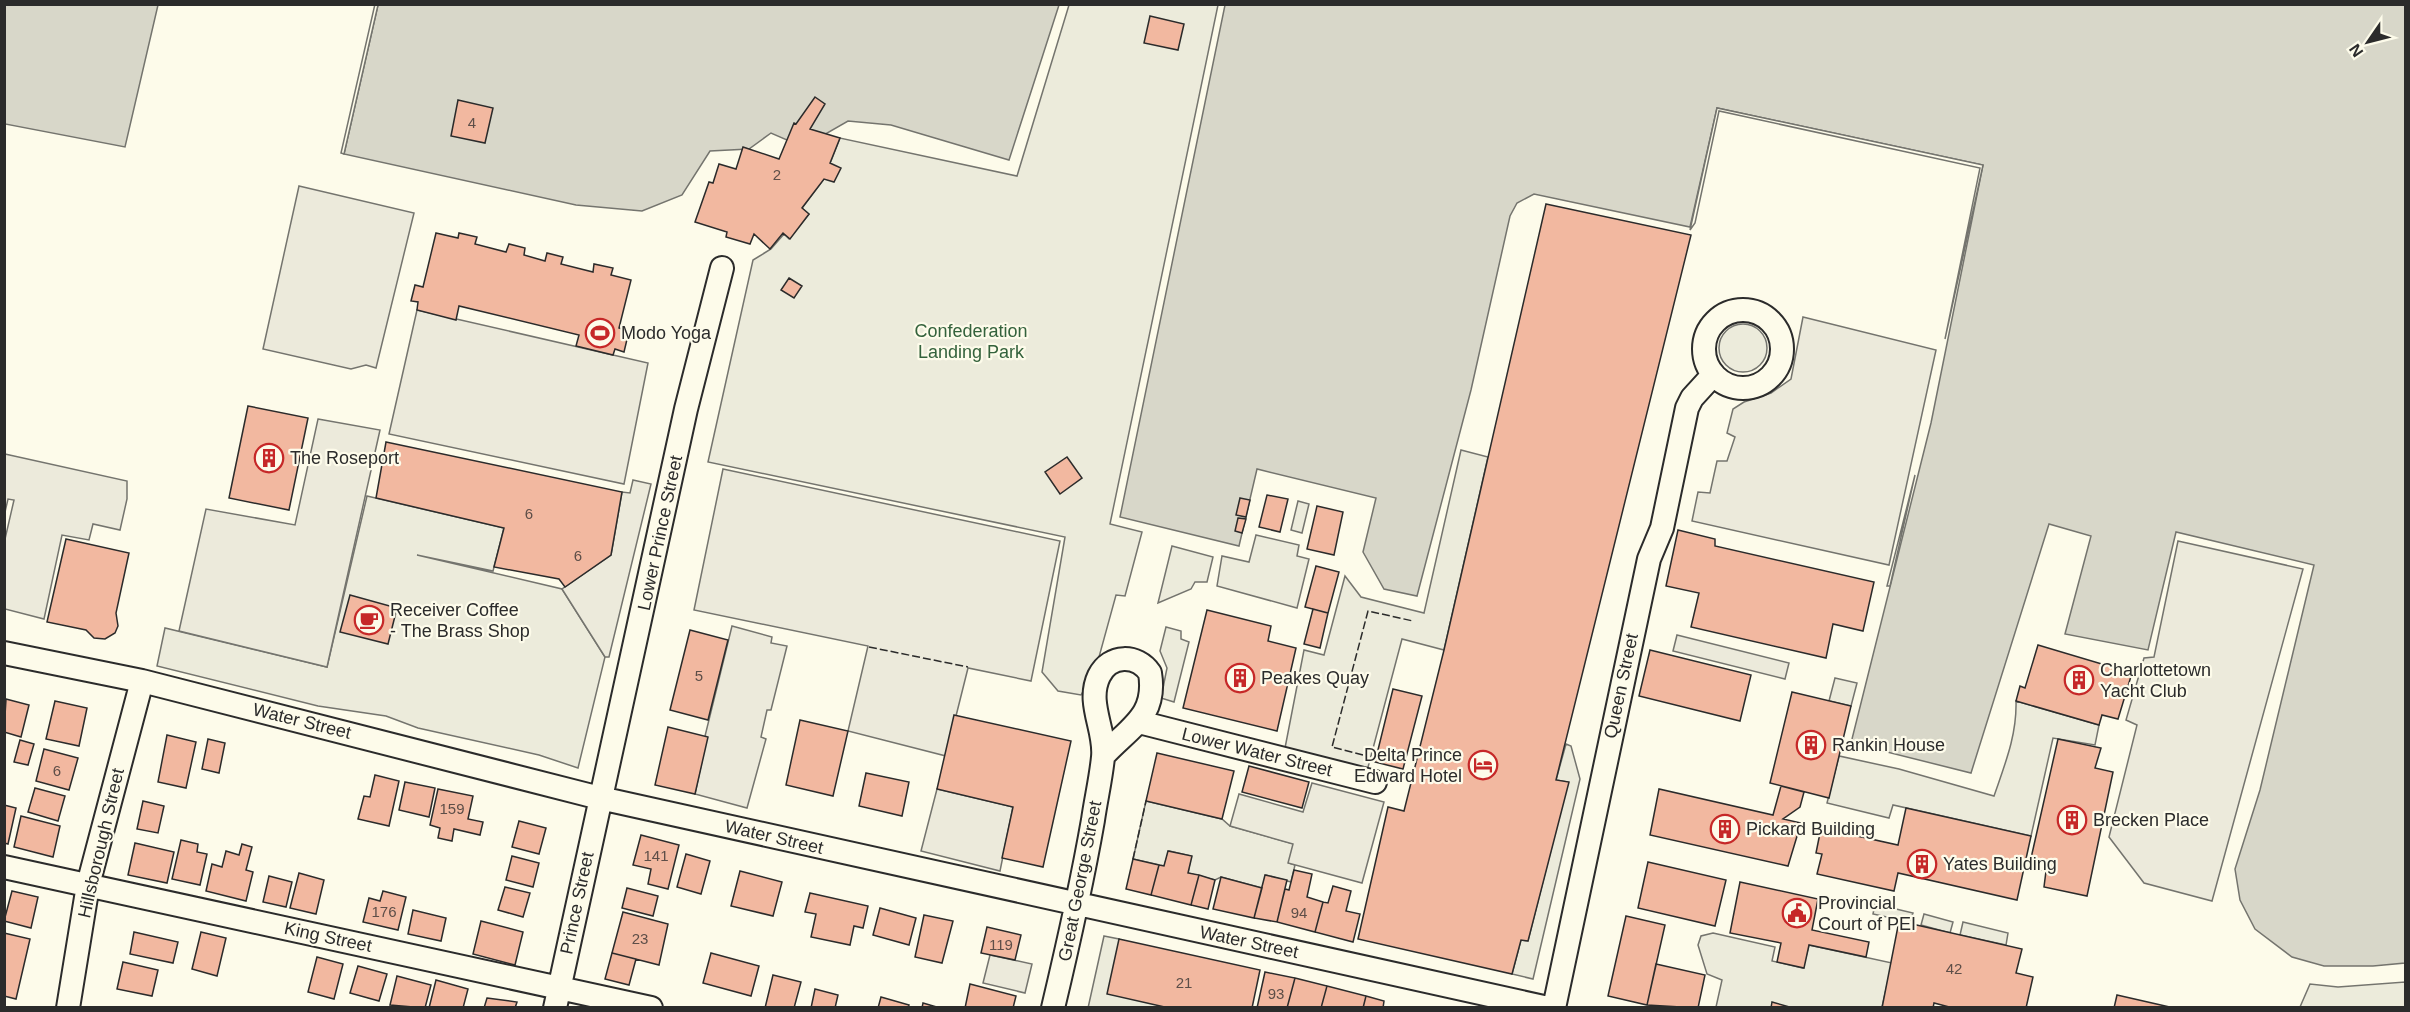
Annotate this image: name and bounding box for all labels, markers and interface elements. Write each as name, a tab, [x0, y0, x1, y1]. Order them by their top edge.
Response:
north arrow	[2338, 12, 2398, 72]
text: N	[2346, 41, 2366, 60]
house number: 4	[468, 114, 476, 131]
house number: 2	[773, 166, 781, 183]
sports icon: Modo Yoga	[584, 317, 616, 349]
park label: Confederation Landing Park	[914, 321, 1028, 362]
place label: Modo Yoga	[621, 323, 712, 343]
building icon: The Roseport	[253, 442, 285, 474]
place label: The Roseport	[290, 448, 399, 468]
street label: Lower Prince Street	[634, 454, 686, 612]
house number: 6	[525, 505, 533, 522]
house number: 6	[574, 547, 582, 564]
place label: Receiver Coffee - The Brass Shop	[390, 600, 530, 641]
cafe icon: Receiver Coffee - The Brass Shop	[353, 604, 385, 636]
street label: Queen Street	[1600, 632, 1642, 740]
place label: Charlottetown Yacht Club	[2100, 660, 2211, 701]
building icon: Peakes Quay	[1224, 662, 1256, 694]
building icon: Charlottetown Yacht Club	[2063, 664, 2095, 696]
house number: 5	[695, 667, 703, 684]
place label: Peakes Quay	[1261, 668, 1369, 688]
street label: Water Street	[251, 699, 353, 743]
street label: Lower Water Street	[1180, 724, 1334, 780]
building icon: Rankin House	[1795, 729, 1827, 761]
place label: Rankin House	[1832, 735, 1945, 755]
place label: Delta Prince Edward Hotel	[1354, 745, 1462, 786]
hotel icon: Delta Prince Edward Hotel	[1467, 749, 1499, 781]
house number: 6	[53, 762, 61, 779]
street label: Hillsborough Street	[74, 766, 128, 920]
street label: Great George Street	[1055, 799, 1105, 963]
house number: 159	[439, 800, 465, 817]
building icon: Brecken Place	[2056, 804, 2088, 836]
place label: Brecken Place	[2093, 810, 2209, 830]
building icon: Pickard Building	[1709, 813, 1741, 845]
street label: Water Street	[723, 816, 825, 858]
place label: Pickard Building	[1746, 819, 1875, 839]
house number: 141	[643, 847, 669, 864]
building icon: Yates Building	[1906, 848, 1938, 880]
street label: Prince Street	[556, 850, 598, 956]
place label: Yates Building	[1943, 854, 2057, 874]
place label: Provincial Court of PEI	[1818, 893, 1916, 934]
public building icon: Provincial Court of PEI	[1781, 897, 1813, 929]
house number: 176	[371, 903, 397, 920]
house number: 94	[1291, 904, 1307, 921]
street label: King Street	[282, 918, 374, 956]
street label: Water Street	[1198, 922, 1300, 962]
house number: 23	[632, 930, 648, 947]
house number: 119	[989, 936, 1013, 953]
house number: 42	[1946, 960, 1962, 977]
house number: 21	[1176, 974, 1192, 991]
house number: 93	[1268, 985, 1284, 1002]

